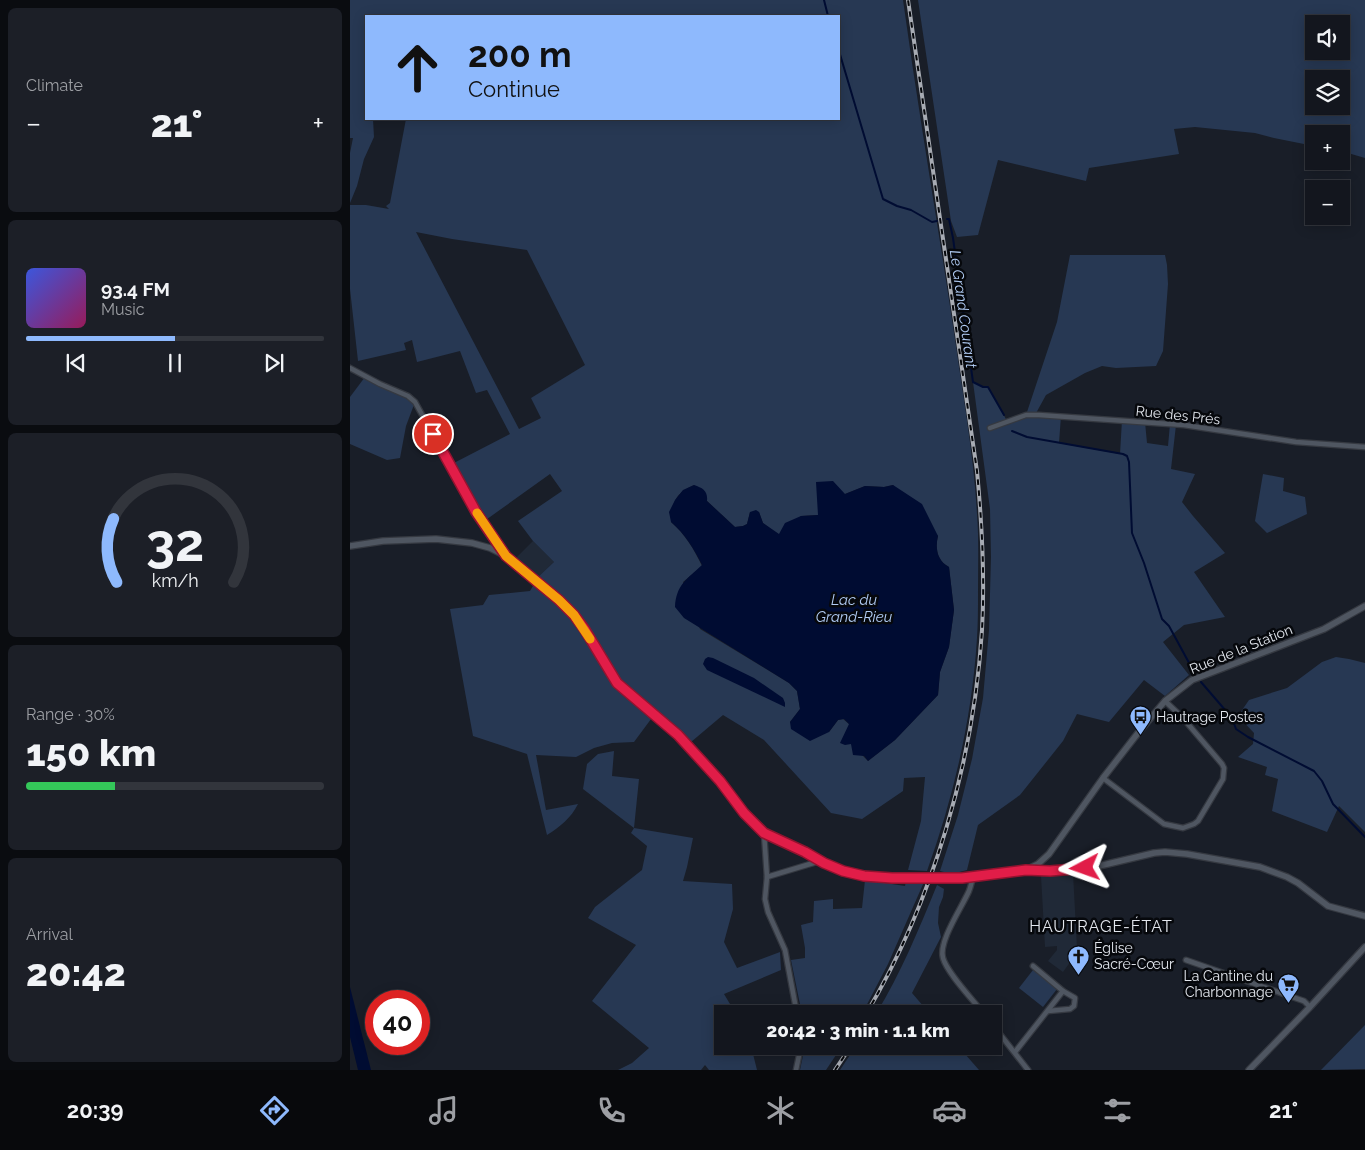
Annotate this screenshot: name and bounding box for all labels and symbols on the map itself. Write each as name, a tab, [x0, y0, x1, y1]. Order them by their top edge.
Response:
water label: Le Grand Courant	[946, 249, 980, 369]
street label: Rue des Prés	[1135, 403, 1221, 427]
pin	[412, 413, 454, 455]
water label: Lac du Grand-Rieu	[816, 591, 893, 626]
street label: Rue de la Station	[1187, 621, 1295, 677]
bus stop icon: Hautrage Postes	[1128, 705, 1152, 736]
place label: Hautrage Postes	[1156, 709, 1263, 725]
position arrow	[1058, 841, 1110, 893]
district label: HAUTRAGE-ÉTAT	[1029, 916, 1173, 936]
place label: Église Sacré-Cœur	[1094, 939, 1174, 972]
church icon: Église Sacré-Cœur	[1066, 944, 1090, 975]
place label: La Cantine du Charbonnage	[1184, 968, 1273, 1000]
supermarket icon: La Cantine du Charbonnage	[1277, 972, 1301, 1003]
speed limit sign: 40	[365, 990, 430, 1055]

